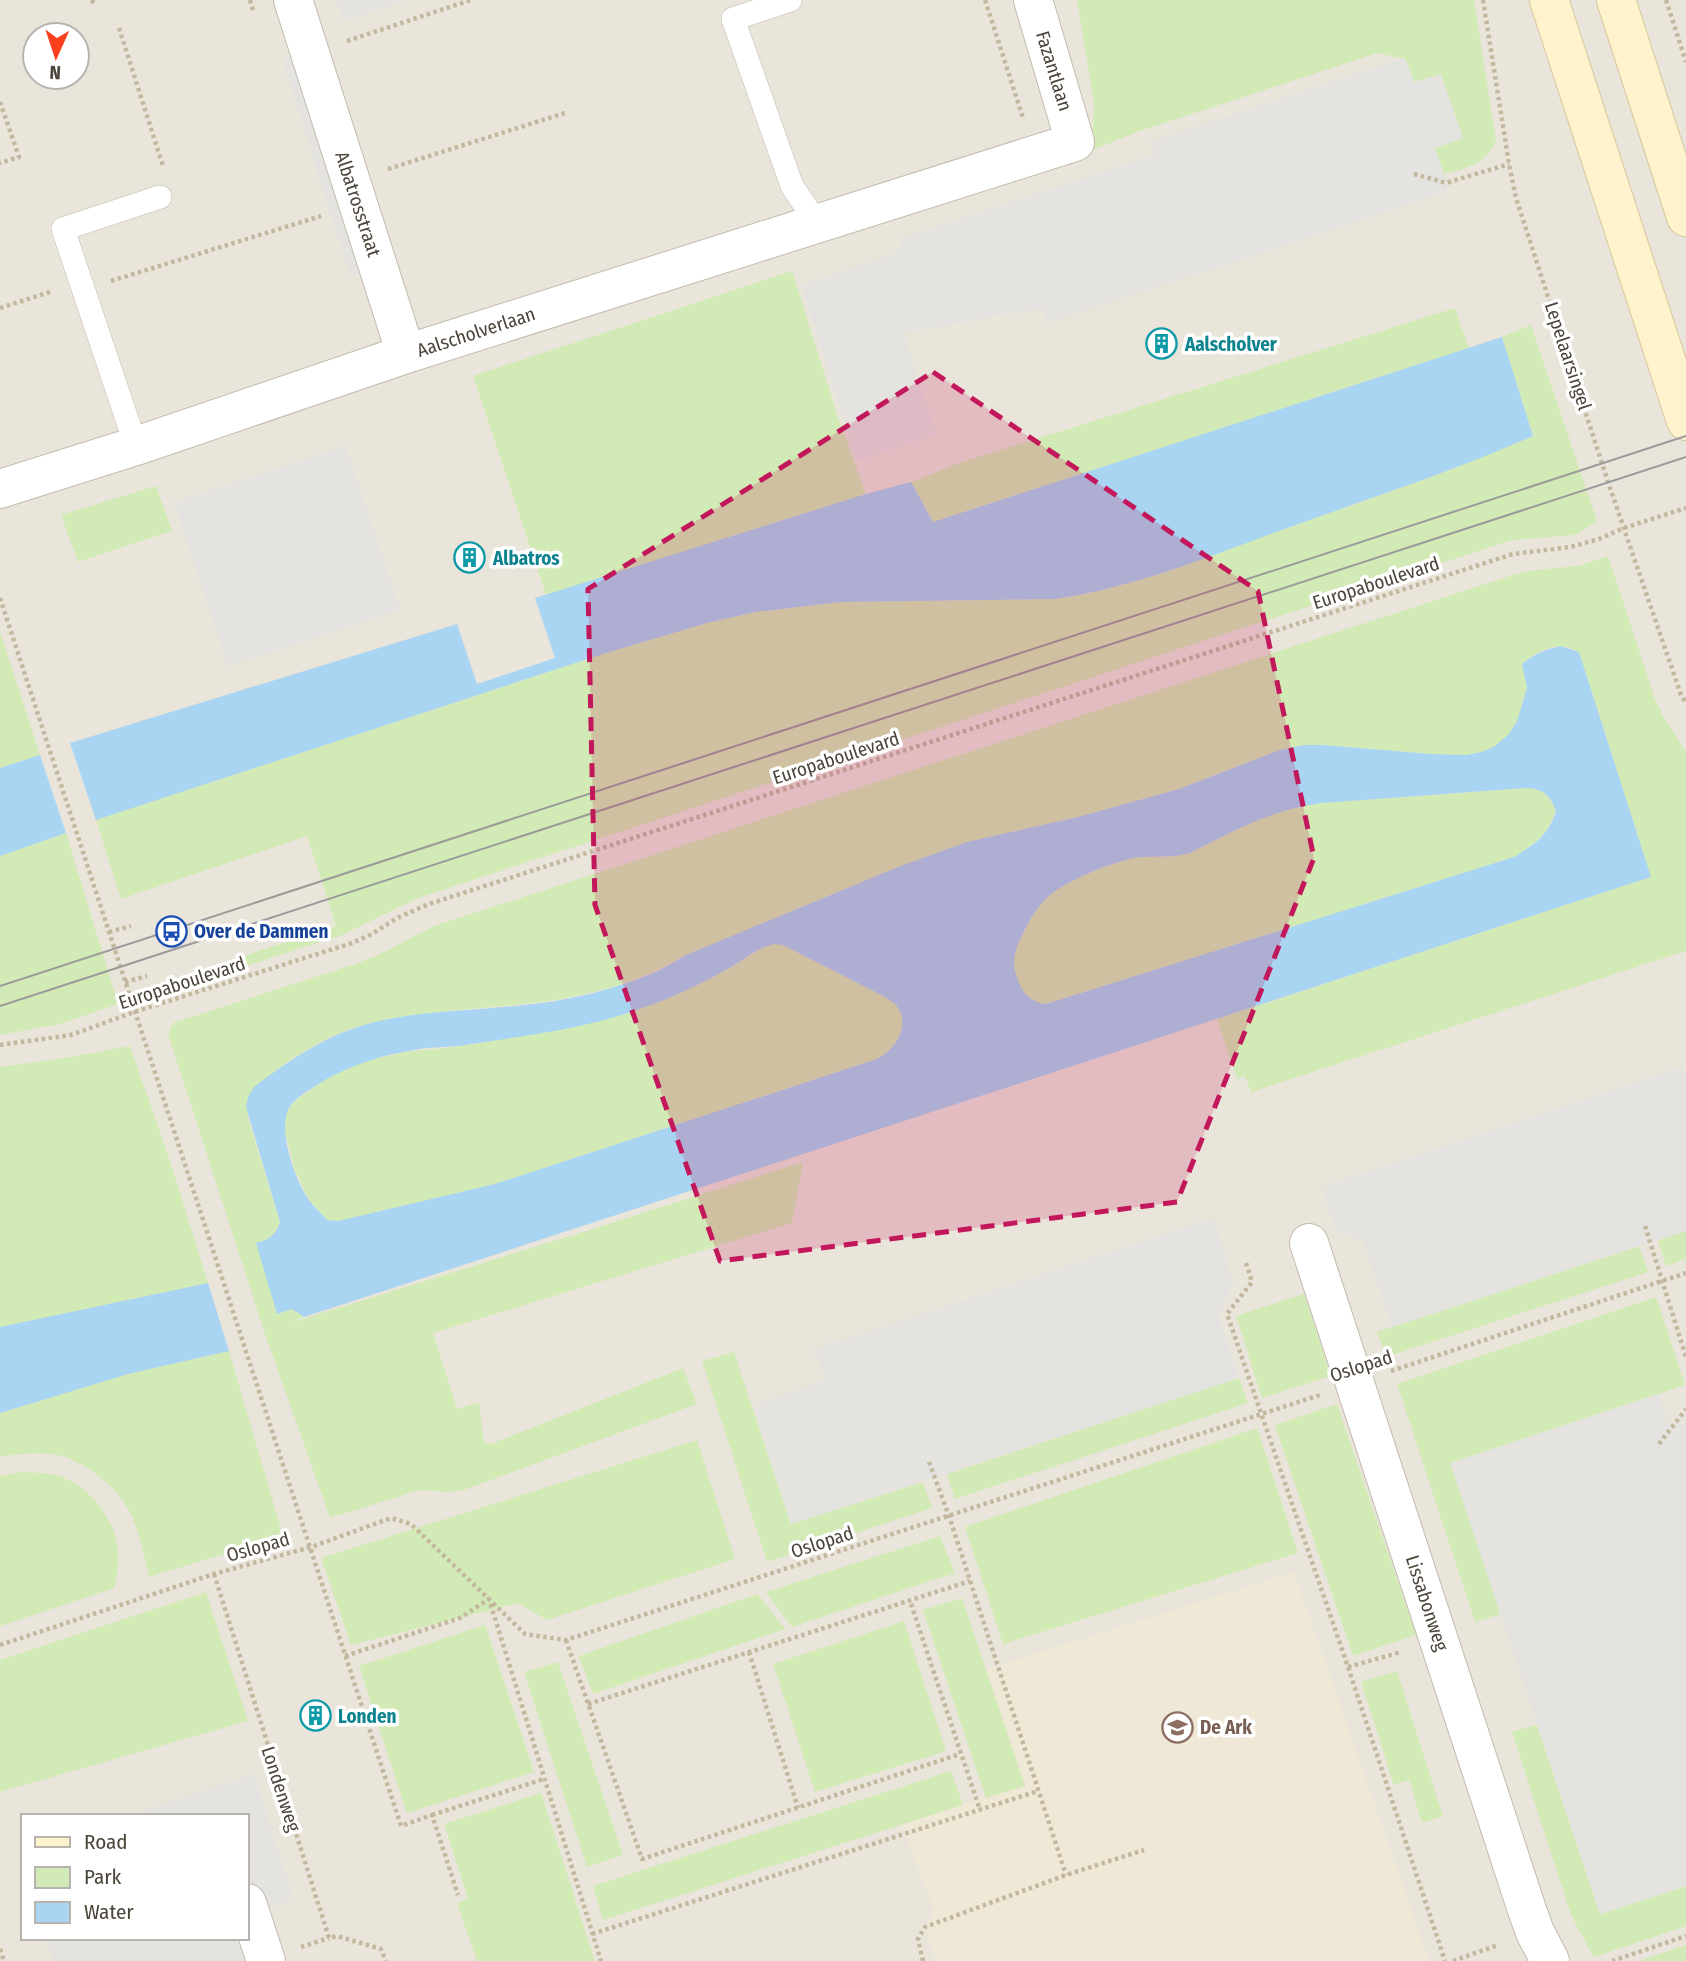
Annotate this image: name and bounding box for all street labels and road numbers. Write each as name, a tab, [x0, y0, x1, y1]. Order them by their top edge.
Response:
street label: Fazantlaan	[1031, 28, 1077, 114]
street label: Albatrosstraat	[330, 148, 386, 260]
street label: Lepelaarsingel	[1540, 299, 1596, 413]
street label: Aalscholverlaan	[414, 302, 538, 362]
street label: Europaboulevard	[1310, 552, 1442, 614]
street label: Europaboulevard	[770, 727, 902, 789]
street label: Europaboulevard	[116, 952, 248, 1014]
street label: Oslopad	[1327, 1345, 1395, 1387]
street label: Oslopad	[788, 1521, 856, 1563]
street label: Oslopad	[224, 1527, 292, 1567]
street label: Lissabonweg	[1401, 1552, 1453, 1654]
street label: Londenweg	[256, 1743, 306, 1835]

